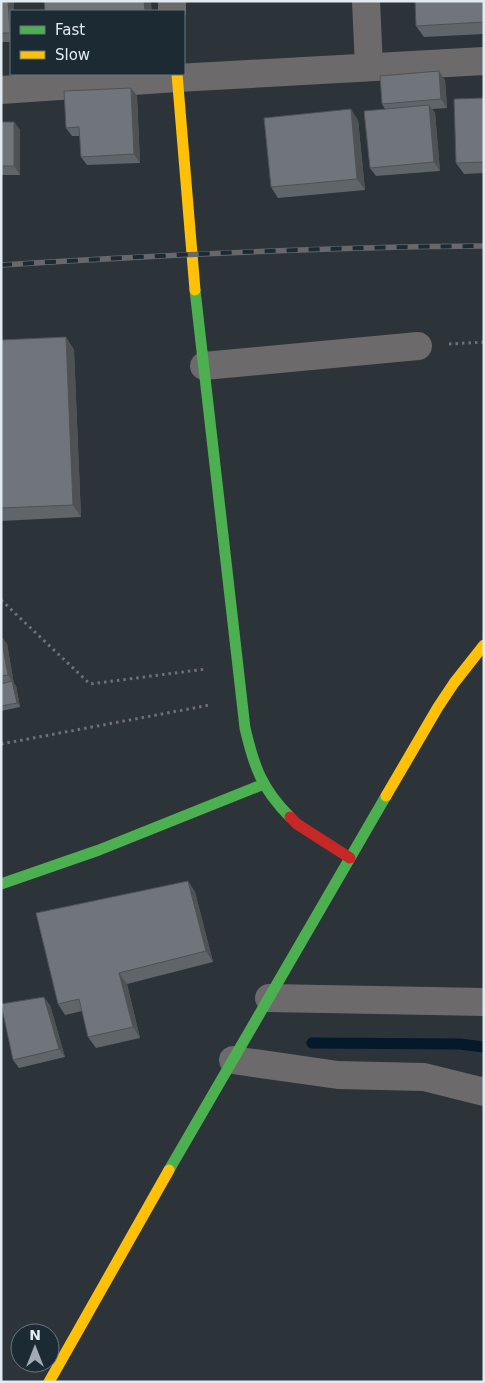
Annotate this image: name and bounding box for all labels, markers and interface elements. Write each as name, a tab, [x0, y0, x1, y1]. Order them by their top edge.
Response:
legend	[10, 10, 185, 75]
text: Fast	[55, 21, 85, 39]
text: Slow	[55, 46, 90, 64]
north arrow	[10, 1323, 60, 1373]
text: N	[29, 1327, 41, 1343]

